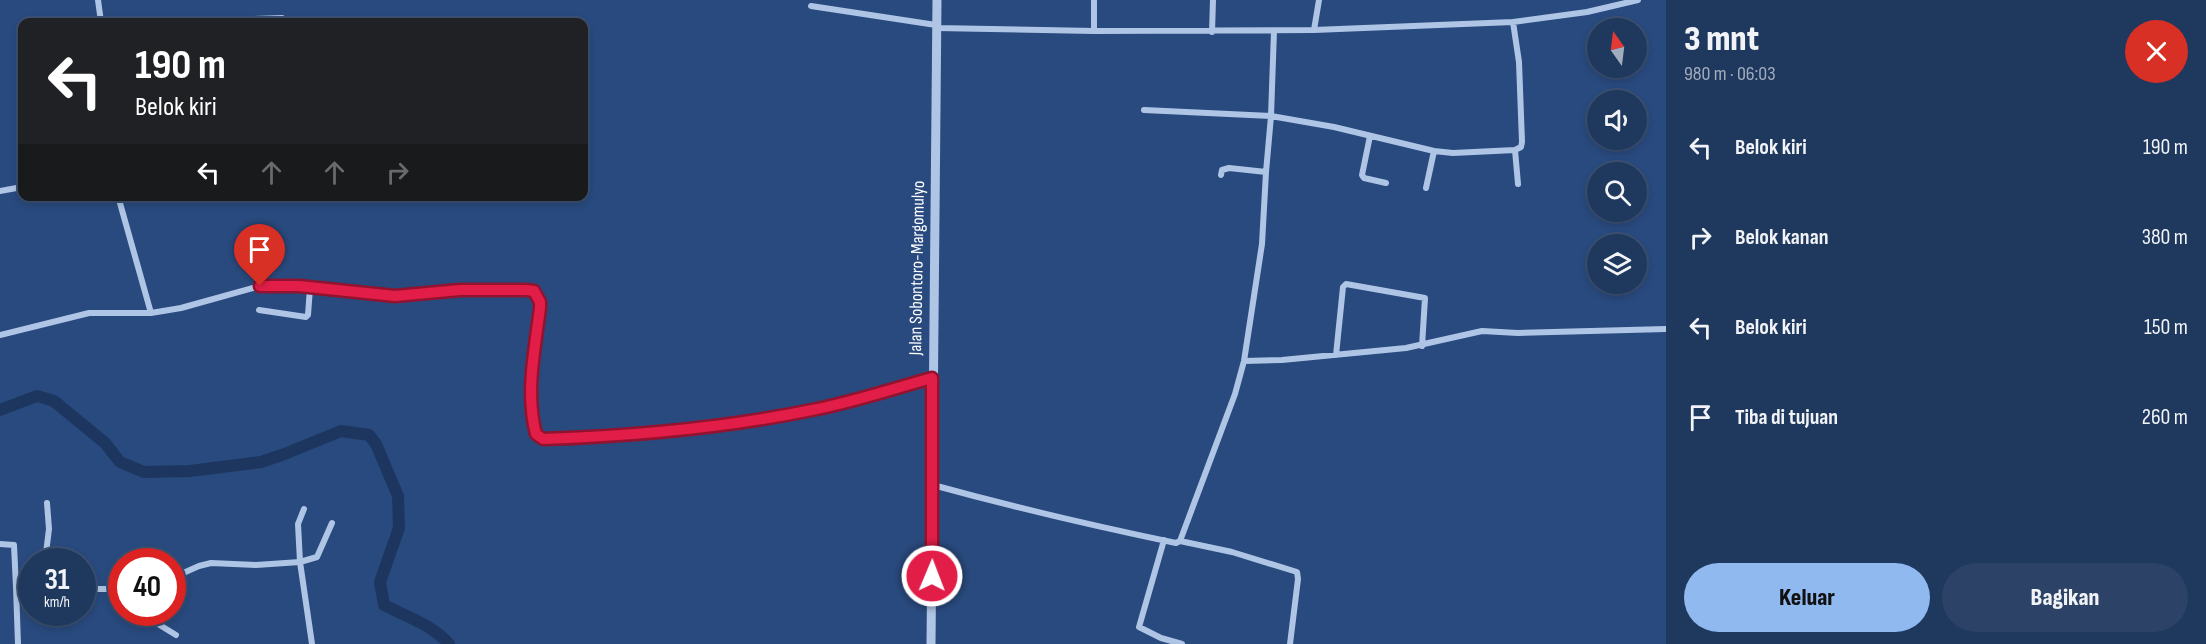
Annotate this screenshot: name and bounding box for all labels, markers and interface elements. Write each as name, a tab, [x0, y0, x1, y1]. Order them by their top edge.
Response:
north arrow	[1587, 18, 1647, 78]
map controls	[1587, 18, 1647, 294]
text: 3 mnt	[1684, 18, 1759, 61]
button: close	[2125, 20, 2188, 83]
text: 190 m	[135, 40, 226, 91]
icon: left	[36, 42, 114, 120]
text: 980 m · 06:03	[1684, 62, 1776, 86]
button: sound	[1587, 90, 1647, 150]
text: Belok kiri	[135, 91, 217, 123]
icon: left	[1684, 131, 1717, 164]
text: Belok kiri	[1735, 134, 1807, 161]
text: 190 m	[2143, 134, 2188, 161]
icon: left	[192, 156, 225, 189]
icon: ahead	[255, 156, 288, 189]
icon: ahead	[318, 156, 351, 189]
icon: right	[381, 156, 414, 189]
button: search	[1587, 162, 1647, 222]
street label: Jalan Sobontoro-Margomulyo	[905, 180, 929, 357]
icon: right	[1684, 221, 1717, 254]
pin	[234, 224, 285, 286]
text: Belok kanan	[1735, 224, 1828, 251]
text: 380 m	[2142, 224, 2188, 251]
icon: arrive	[243, 233, 276, 266]
button: layers	[1587, 234, 1647, 294]
icon: left	[1684, 311, 1717, 344]
text: Belok kiri	[1735, 314, 1807, 341]
text: 150 m	[2144, 314, 2188, 341]
icon: arrive	[1684, 401, 1717, 434]
text: Tiba di tujuan	[1735, 404, 1838, 431]
text: 260 m	[2142, 404, 2188, 431]
position arrow	[900, 544, 964, 608]
speed limit sign: 40	[108, 548, 186, 626]
text: 31	[44, 562, 70, 598]
button: Keluar	[1684, 563, 1930, 632]
button: Bagikan	[1942, 563, 2188, 632]
text: km/h	[44, 593, 70, 612]

